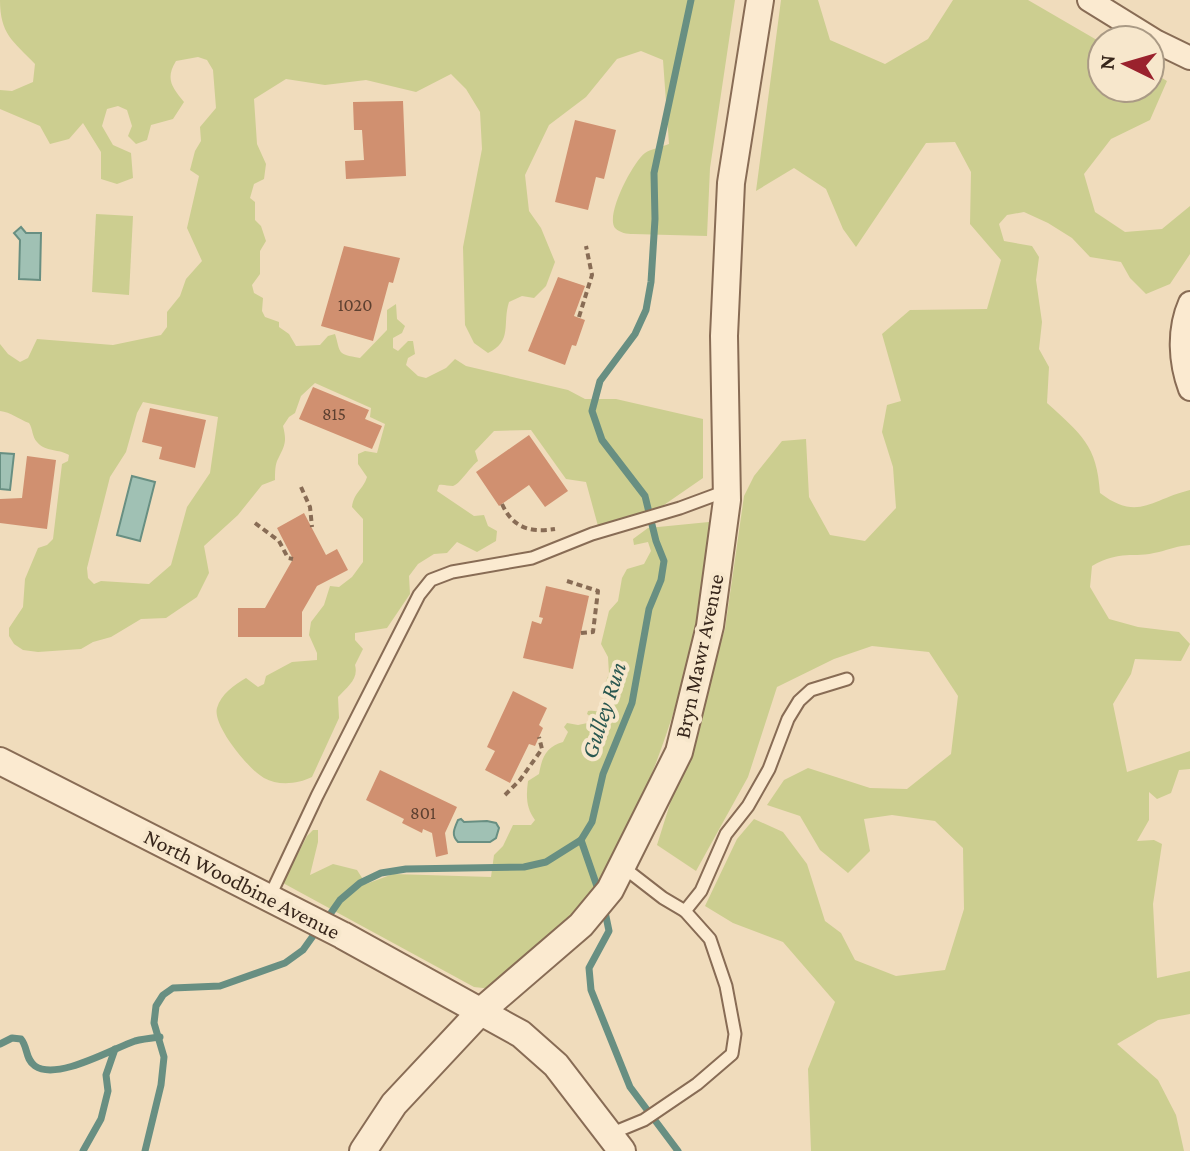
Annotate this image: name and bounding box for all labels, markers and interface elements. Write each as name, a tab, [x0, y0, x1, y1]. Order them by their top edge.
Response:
north arrow	[1086, 24, 1166, 104]
text: N	[1093, 54, 1120, 71]
house number: 1020	[338, 295, 372, 315]
house number: 815	[322, 404, 346, 424]
street label: Bryn Mawr Avenue	[669, 572, 729, 740]
water label: Gulley Run	[575, 658, 631, 762]
house number: 801	[410, 803, 436, 823]
street label: North Woodbine Avenue	[140, 824, 344, 944]

